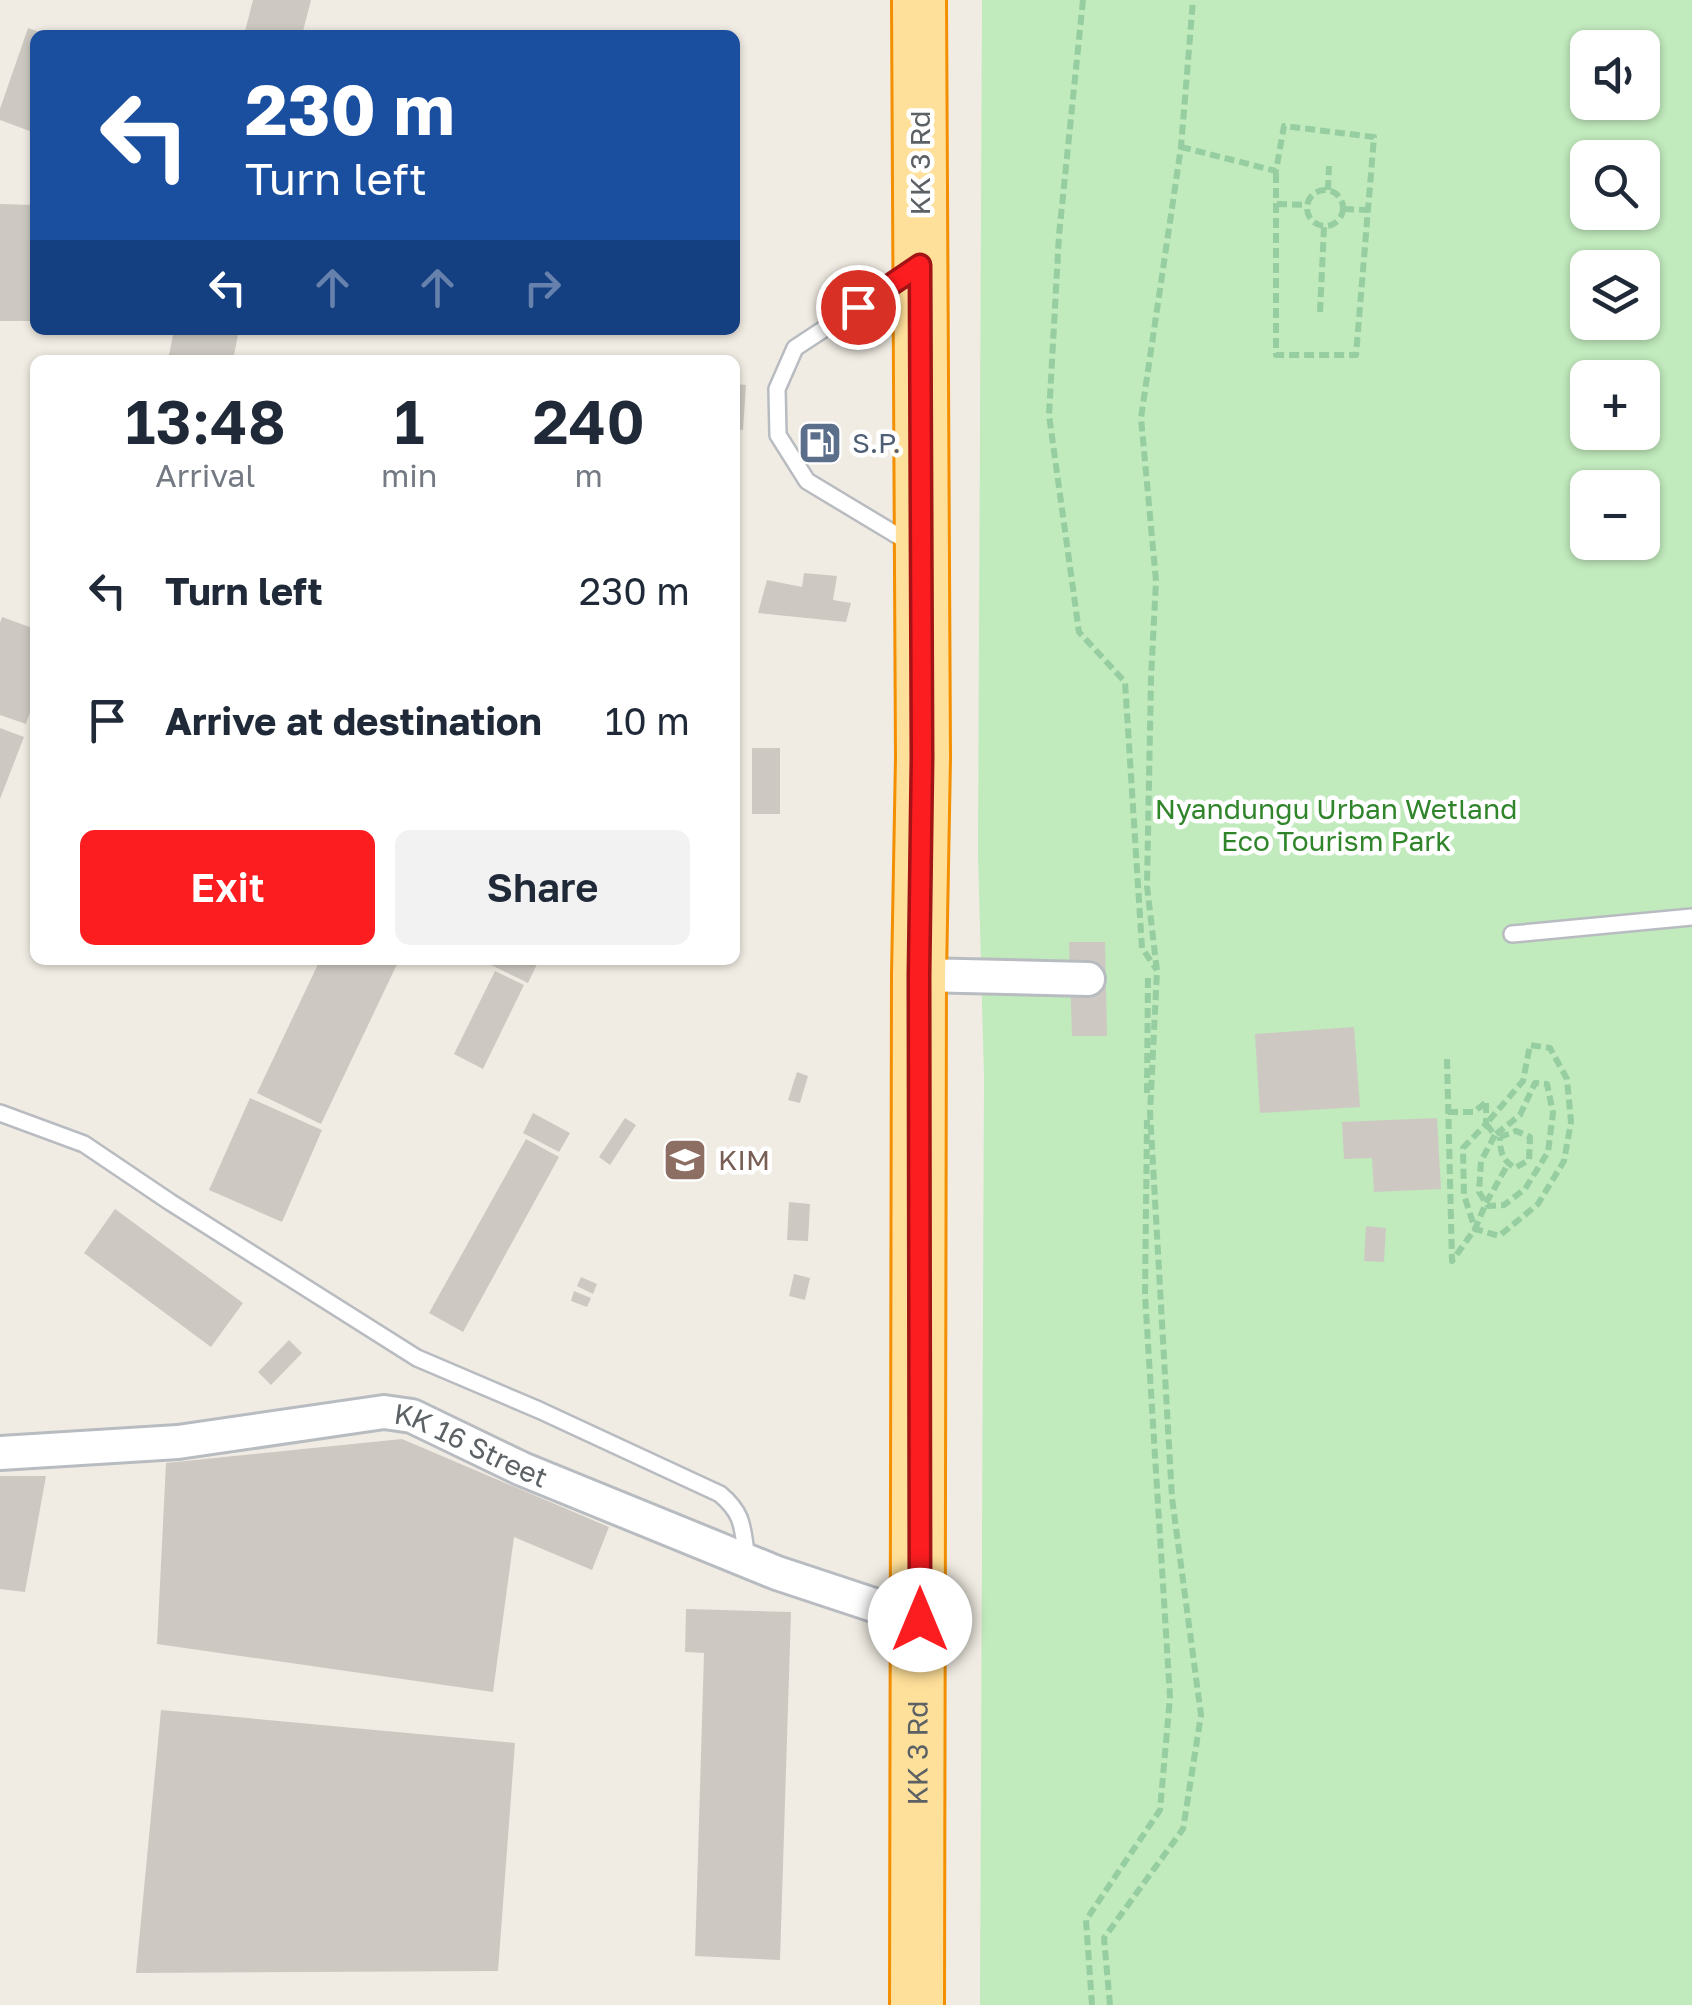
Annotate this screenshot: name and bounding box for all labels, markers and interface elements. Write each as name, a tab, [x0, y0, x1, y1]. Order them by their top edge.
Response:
map controls	[1570, 30, 1660, 560]
button: sound	[1570, 30, 1660, 120]
text: 230 m	[245, 66, 455, 150]
icon: left	[80, 70, 210, 200]
street label: KK 3 Rd	[903, 110, 936, 216]
button: search	[1570, 140, 1660, 230]
text: Turn left	[245, 151, 427, 205]
button: layers	[1570, 250, 1660, 340]
icon: left	[200, 260, 255, 315]
icon: ahead	[305, 260, 360, 315]
icon: ahead	[410, 260, 465, 315]
icon: right	[515, 260, 570, 315]
pin	[816, 265, 901, 350]
icon: arrive	[831, 280, 886, 335]
button: +	[1570, 360, 1660, 450]
text: 13:48	[125, 385, 286, 457]
text: 1	[394, 385, 424, 457]
text: 240	[533, 385, 645, 457]
fuel station icon: S.P.	[797, 420, 843, 466]
place label: S.P.	[852, 426, 901, 459]
text: Arrival	[155, 456, 256, 494]
text: min	[381, 456, 438, 494]
text: m	[575, 456, 603, 494]
button: −	[1570, 470, 1660, 560]
icon: left	[80, 563, 135, 618]
text: Turn left	[165, 568, 323, 613]
text: 230 m	[579, 568, 690, 613]
icon: arrive	[80, 693, 135, 748]
text: Arrive at destination	[165, 698, 542, 743]
text: 10 m	[605, 698, 690, 743]
park label: Nyandungu Urban Wetland Eco Tourism Park	[1155, 792, 1517, 857]
button: Exit	[80, 830, 375, 945]
button: Share	[395, 830, 690, 945]
school or university icon: KIM	[662, 1137, 708, 1183]
place label: KIM	[718, 1143, 770, 1176]
street label: KK 16 Street	[392, 1397, 553, 1494]
position arrow	[868, 1568, 972, 1672]
street label: KK 3 Rd	[900, 1700, 934, 1806]

